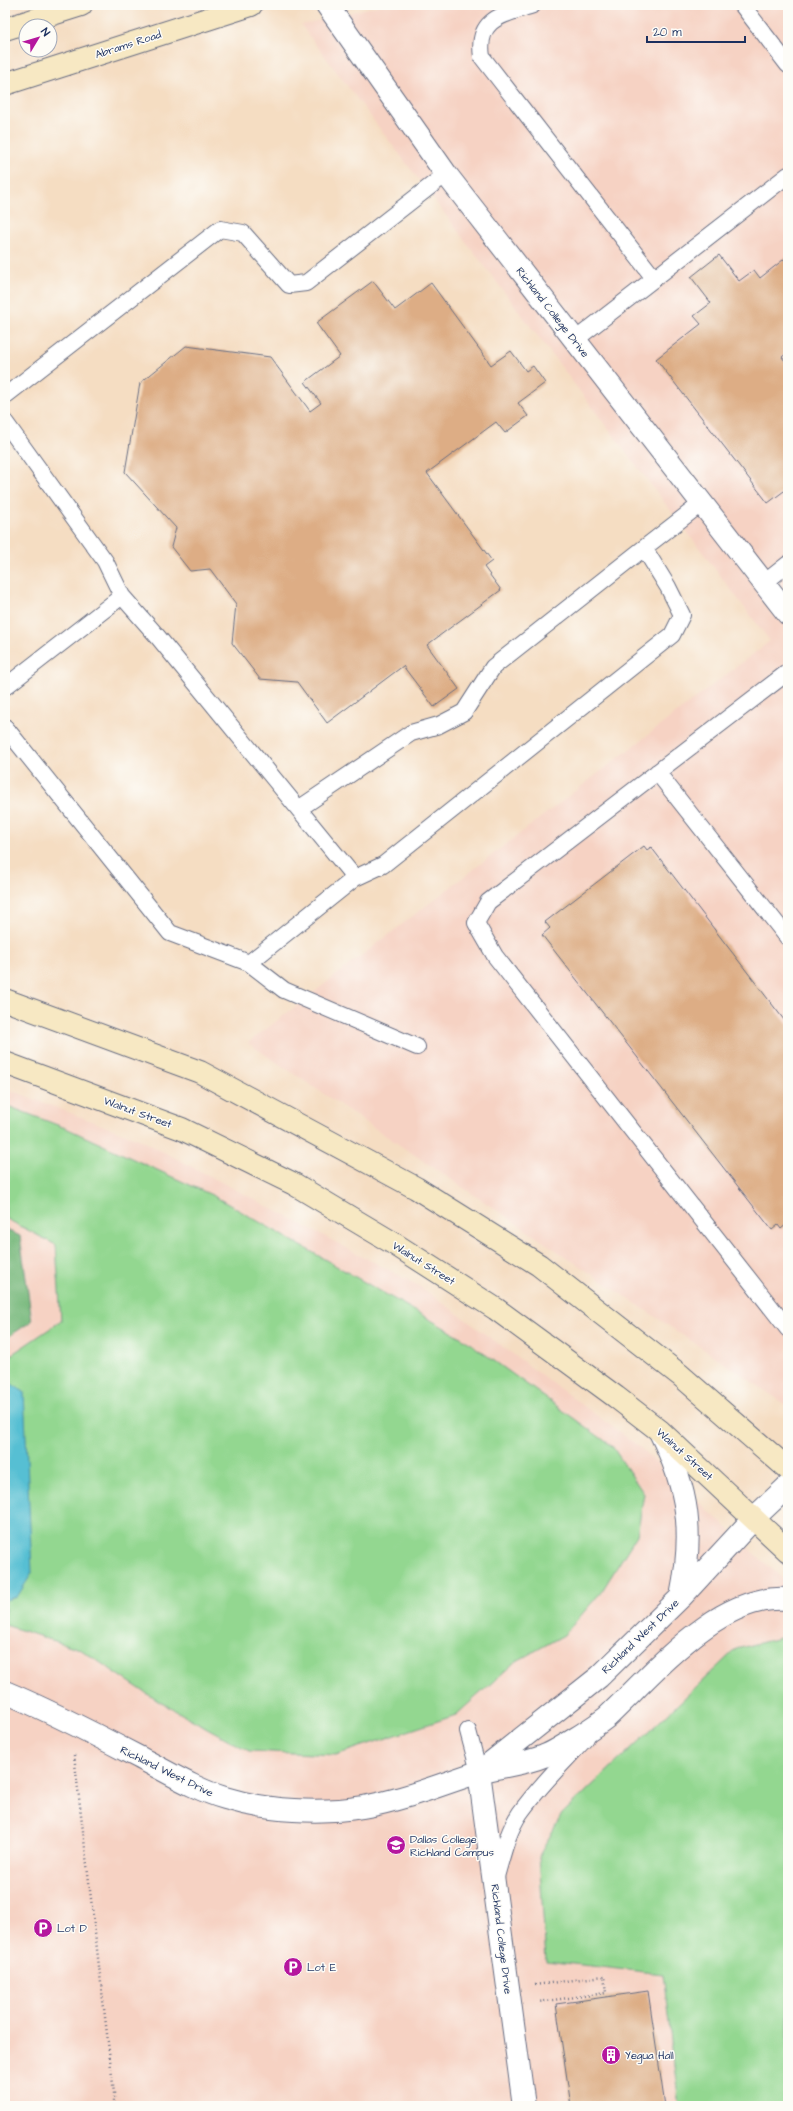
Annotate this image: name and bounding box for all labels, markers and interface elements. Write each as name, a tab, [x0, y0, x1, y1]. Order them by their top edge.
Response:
north arrow	[18, 18, 58, 58]
scale bar	[647, 18, 745, 44]
text: 20 m	[653, 24, 682, 41]
text: N	[37, 25, 54, 40]
street label: Abrams Road	[93, 27, 163, 62]
street label: Richland College Drive	[512, 264, 593, 361]
street label: Walnut Street	[102, 1093, 175, 1132]
street label: Walnut Street	[389, 1238, 459, 1289]
street label: Walnut Street	[653, 1425, 717, 1484]
street label: Richland West Drive	[598, 1596, 682, 1677]
street label: Richland West Drive	[118, 1742, 216, 1801]
place label: Dallas College Richland Campus	[410, 1832, 494, 1860]
school or university icon: Dallas College Richland Campus	[385, 1834, 407, 1856]
street label: Richland College Drive	[486, 1883, 516, 1995]
parking icon: Lot D	[32, 1917, 54, 1939]
place label: Lot D	[57, 1921, 87, 1936]
parking icon: Lot E	[282, 1956, 304, 1978]
place label: Lot E	[307, 1960, 337, 1975]
building icon: Yegua Hall	[600, 2044, 622, 2066]
place label: Yegua Hall	[625, 2048, 674, 2064]

